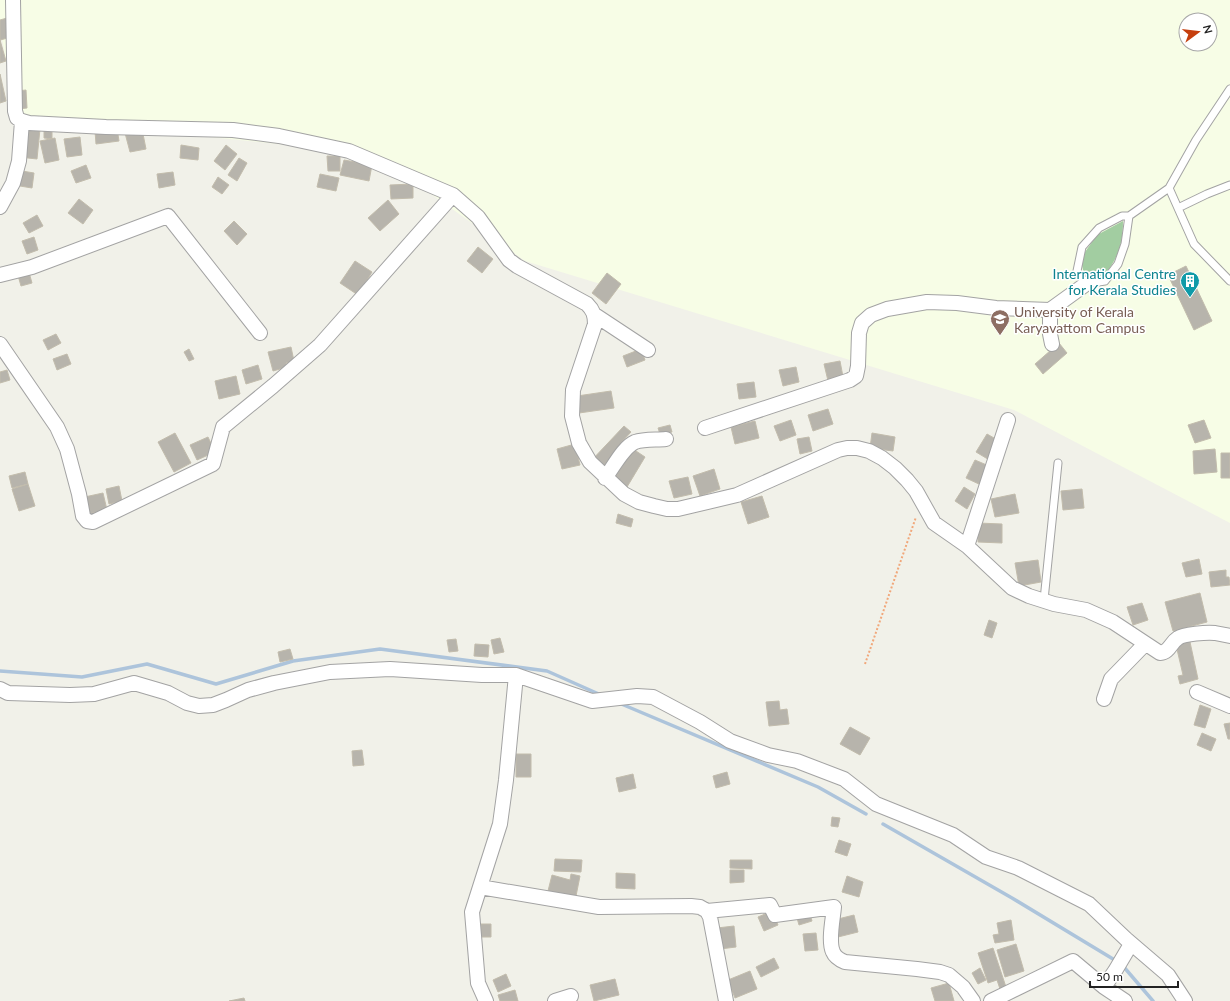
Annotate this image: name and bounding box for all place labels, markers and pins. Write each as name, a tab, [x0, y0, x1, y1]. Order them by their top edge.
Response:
place label: International Centre for Kerala Studies	[1053, 265, 1176, 298]
building icon: International Centre for Kerala Studies	[1179, 270, 1201, 298]
place label: University of Kerala Karyavattom Campus	[1014, 303, 1145, 336]
school or university icon: University of Kerala Karyavattom Campus	[989, 308, 1011, 336]

